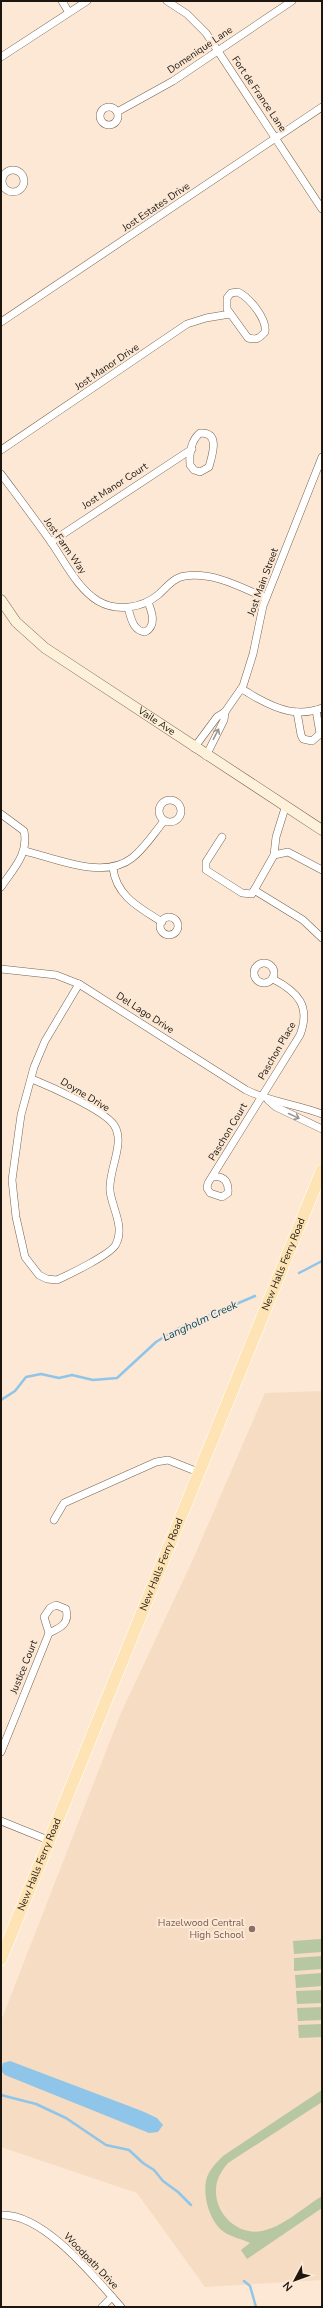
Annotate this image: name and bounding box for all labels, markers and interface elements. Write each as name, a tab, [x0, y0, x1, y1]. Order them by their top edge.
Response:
street label: Domenique Lane	[165, 23, 235, 77]
street label: Fort de France Lane	[228, 53, 290, 135]
street label: Jost Estates Drive	[119, 179, 193, 235]
street label: Jost Manor Drive	[71, 340, 142, 394]
street label: Jost Manor Court	[79, 459, 151, 513]
street label: Jost Farm Way	[40, 514, 90, 578]
street label: Jost Main Street	[244, 546, 282, 619]
street label: Vaile Ave	[134, 703, 178, 739]
one-way arrow	[213, 729, 220, 741]
street label: Del Lago Drive	[113, 989, 177, 1037]
street label: Paschon Place	[255, 1019, 299, 1083]
street label: Doyne Drive	[58, 1075, 112, 1115]
street label: Paschon Court	[205, 1100, 251, 1164]
one-way arrow	[288, 1113, 300, 1120]
street label: New Halls Ferry Road	[258, 1216, 309, 1313]
water label: Langholm Creek	[160, 1297, 240, 1345]
street label: New Halls Ferry Road	[136, 1516, 187, 1613]
street label: Justice Court	[7, 1638, 41, 1697]
street label: New Halls Ferry Road	[14, 1816, 65, 1913]
place label: Hazelwood Central High School	[158, 1916, 244, 1942]
marker: Hazelwood Central High School	[247, 1924, 257, 1934]
street label: Woodpath Drive	[60, 2230, 122, 2292]
north arrow	[275, 2260, 315, 2300]
text: N	[279, 2278, 296, 2294]

